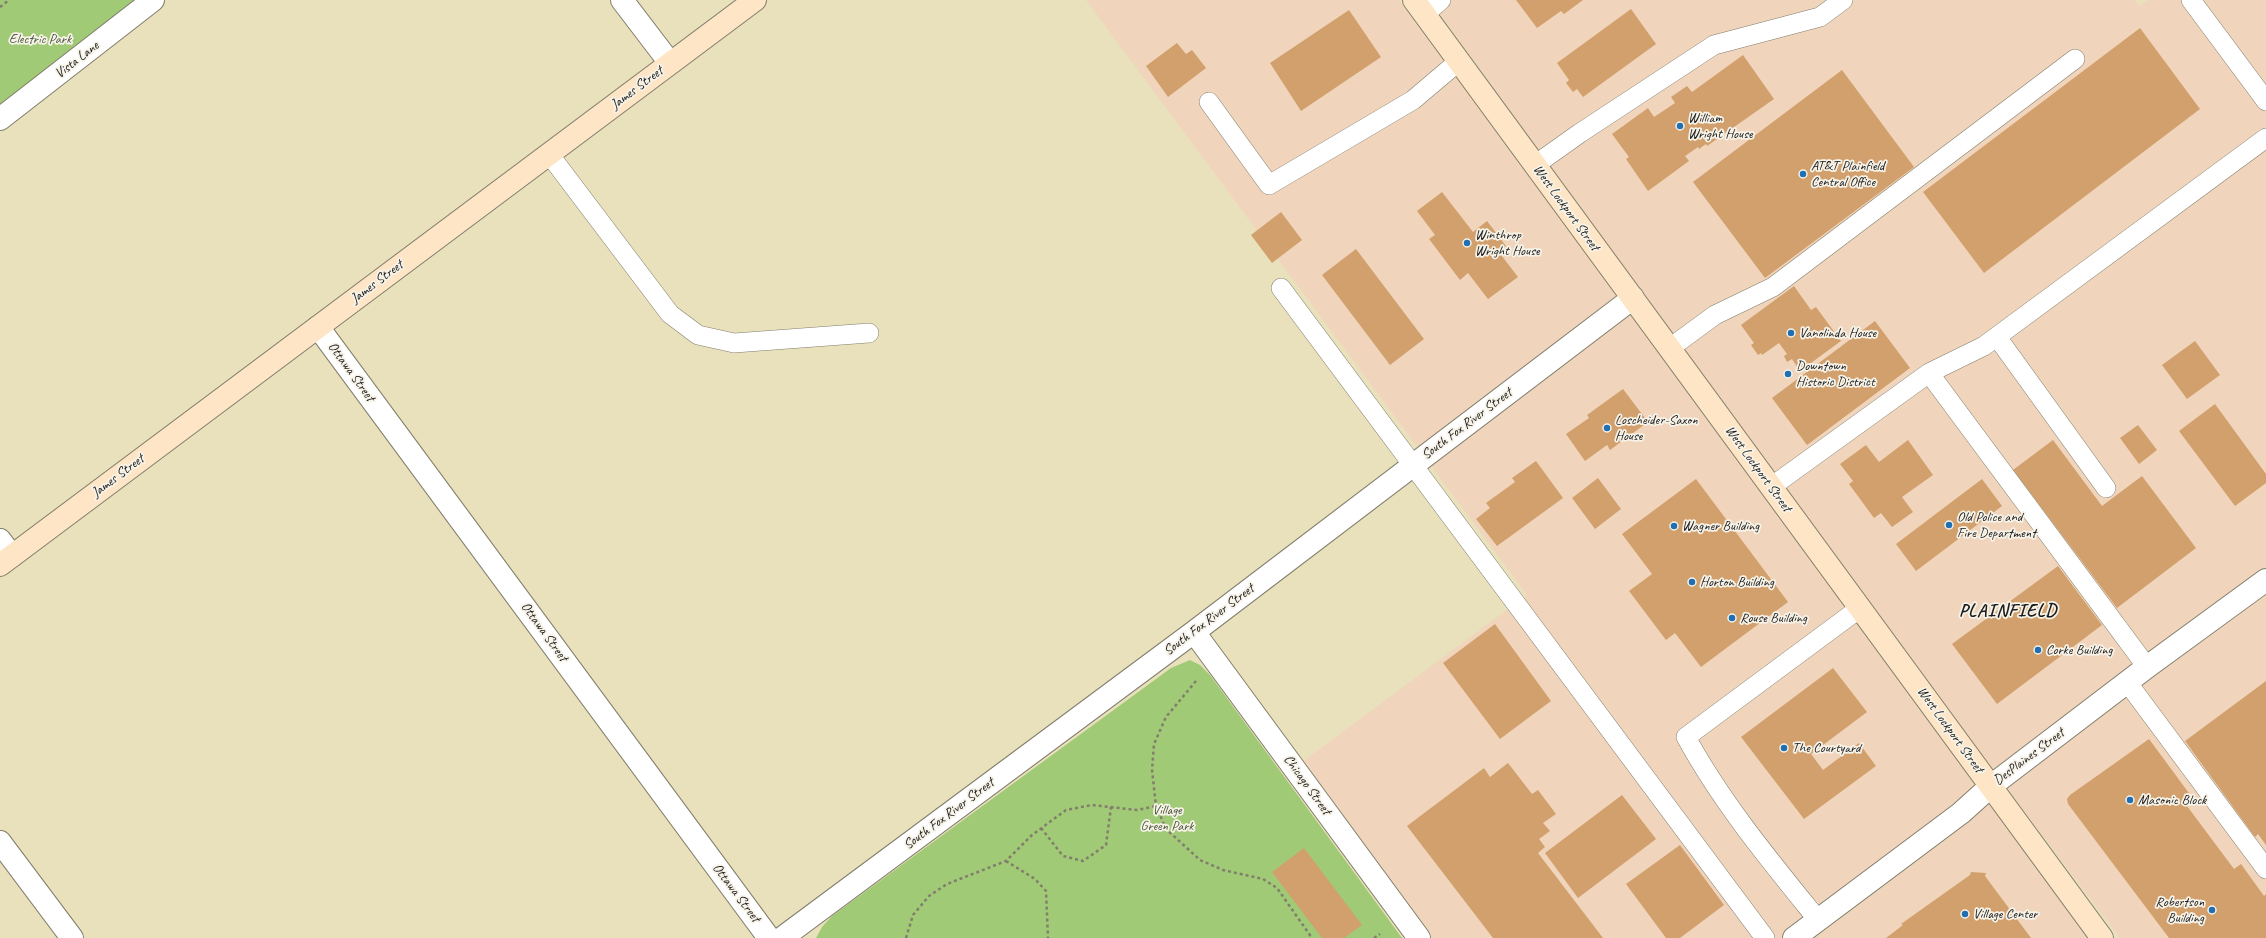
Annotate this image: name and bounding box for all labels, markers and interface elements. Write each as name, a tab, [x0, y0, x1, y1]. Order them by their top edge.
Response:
park label: Electric Park	[9, 31, 71, 47]
street label: Vista Lane	[52, 38, 102, 82]
street label: James Street	[607, 63, 667, 113]
place label: William Wright House	[1688, 110, 1752, 142]
marker: William Wright House	[1675, 121, 1685, 131]
place label: AT&T Plainfield Central Office	[1811, 158, 1884, 190]
street label: West Lockport Street	[1529, 162, 1603, 254]
marker: AT&T Plainfield Central Office	[1798, 169, 1808, 179]
place label: Winthrop Wright House	[1475, 227, 1539, 260]
marker: Winthrop Wright House	[1462, 238, 1472, 248]
street label: James Street	[347, 257, 407, 307]
place label: Vanolinda House	[1799, 325, 1876, 341]
marker: Vanolinda House	[1786, 328, 1796, 338]
street label: Ottawa Street	[324, 339, 378, 405]
place label: Downtown Historic District	[1796, 358, 1875, 390]
marker: Downtown Historic District	[1783, 369, 1793, 379]
street label: South Fox River Street	[1419, 385, 1515, 463]
place label: Loscheider-Saxon House	[1615, 412, 1698, 444]
marker: Loscheider-Saxon House	[1602, 423, 1612, 433]
street label: West Lockport Street	[1721, 423, 1795, 515]
street label: James Street	[88, 451, 148, 501]
place label: Old Police and Fire Department	[1957, 509, 2036, 542]
place label: Wagner Building	[1682, 518, 1759, 534]
marker: Old Police and Fire Department	[1944, 520, 1954, 530]
marker: Wagner Building	[1669, 521, 1679, 531]
place label: Horton Building	[1700, 574, 1774, 590]
marker: Horton Building	[1687, 577, 1697, 587]
street label: South Fox River Street	[1161, 581, 1257, 659]
street label: Ottawa Street	[517, 599, 571, 665]
district label: PLAINFIELD	[1960, 600, 2056, 622]
place label: Rouse Building	[1740, 610, 1807, 626]
marker: Rouse Building	[1727, 613, 1737, 623]
place label: Corke Building	[2046, 642, 2112, 658]
marker: Corke Building	[2033, 645, 2043, 655]
street label: West Lockport Street	[1913, 684, 1987, 776]
street label: DesPlaines Street	[1990, 725, 2068, 789]
place label: The Courtyard	[1792, 740, 1861, 756]
marker: The Courtyard	[1779, 743, 1789, 753]
street label: Chicago Street	[1280, 752, 1334, 818]
street label: South Fox River Street	[901, 775, 997, 853]
place label: Masonic Block	[2138, 792, 2206, 808]
marker: Masonic Block	[2125, 795, 2135, 805]
park label: Village Green Park	[1141, 802, 1193, 834]
street label: Ottawa Street	[708, 860, 764, 926]
place label: Robertson Building	[2155, 894, 2204, 926]
marker: Robertson Building	[2207, 905, 2217, 915]
place label: Village Center	[1973, 906, 2037, 922]
marker: Village Center	[1960, 909, 1970, 919]

